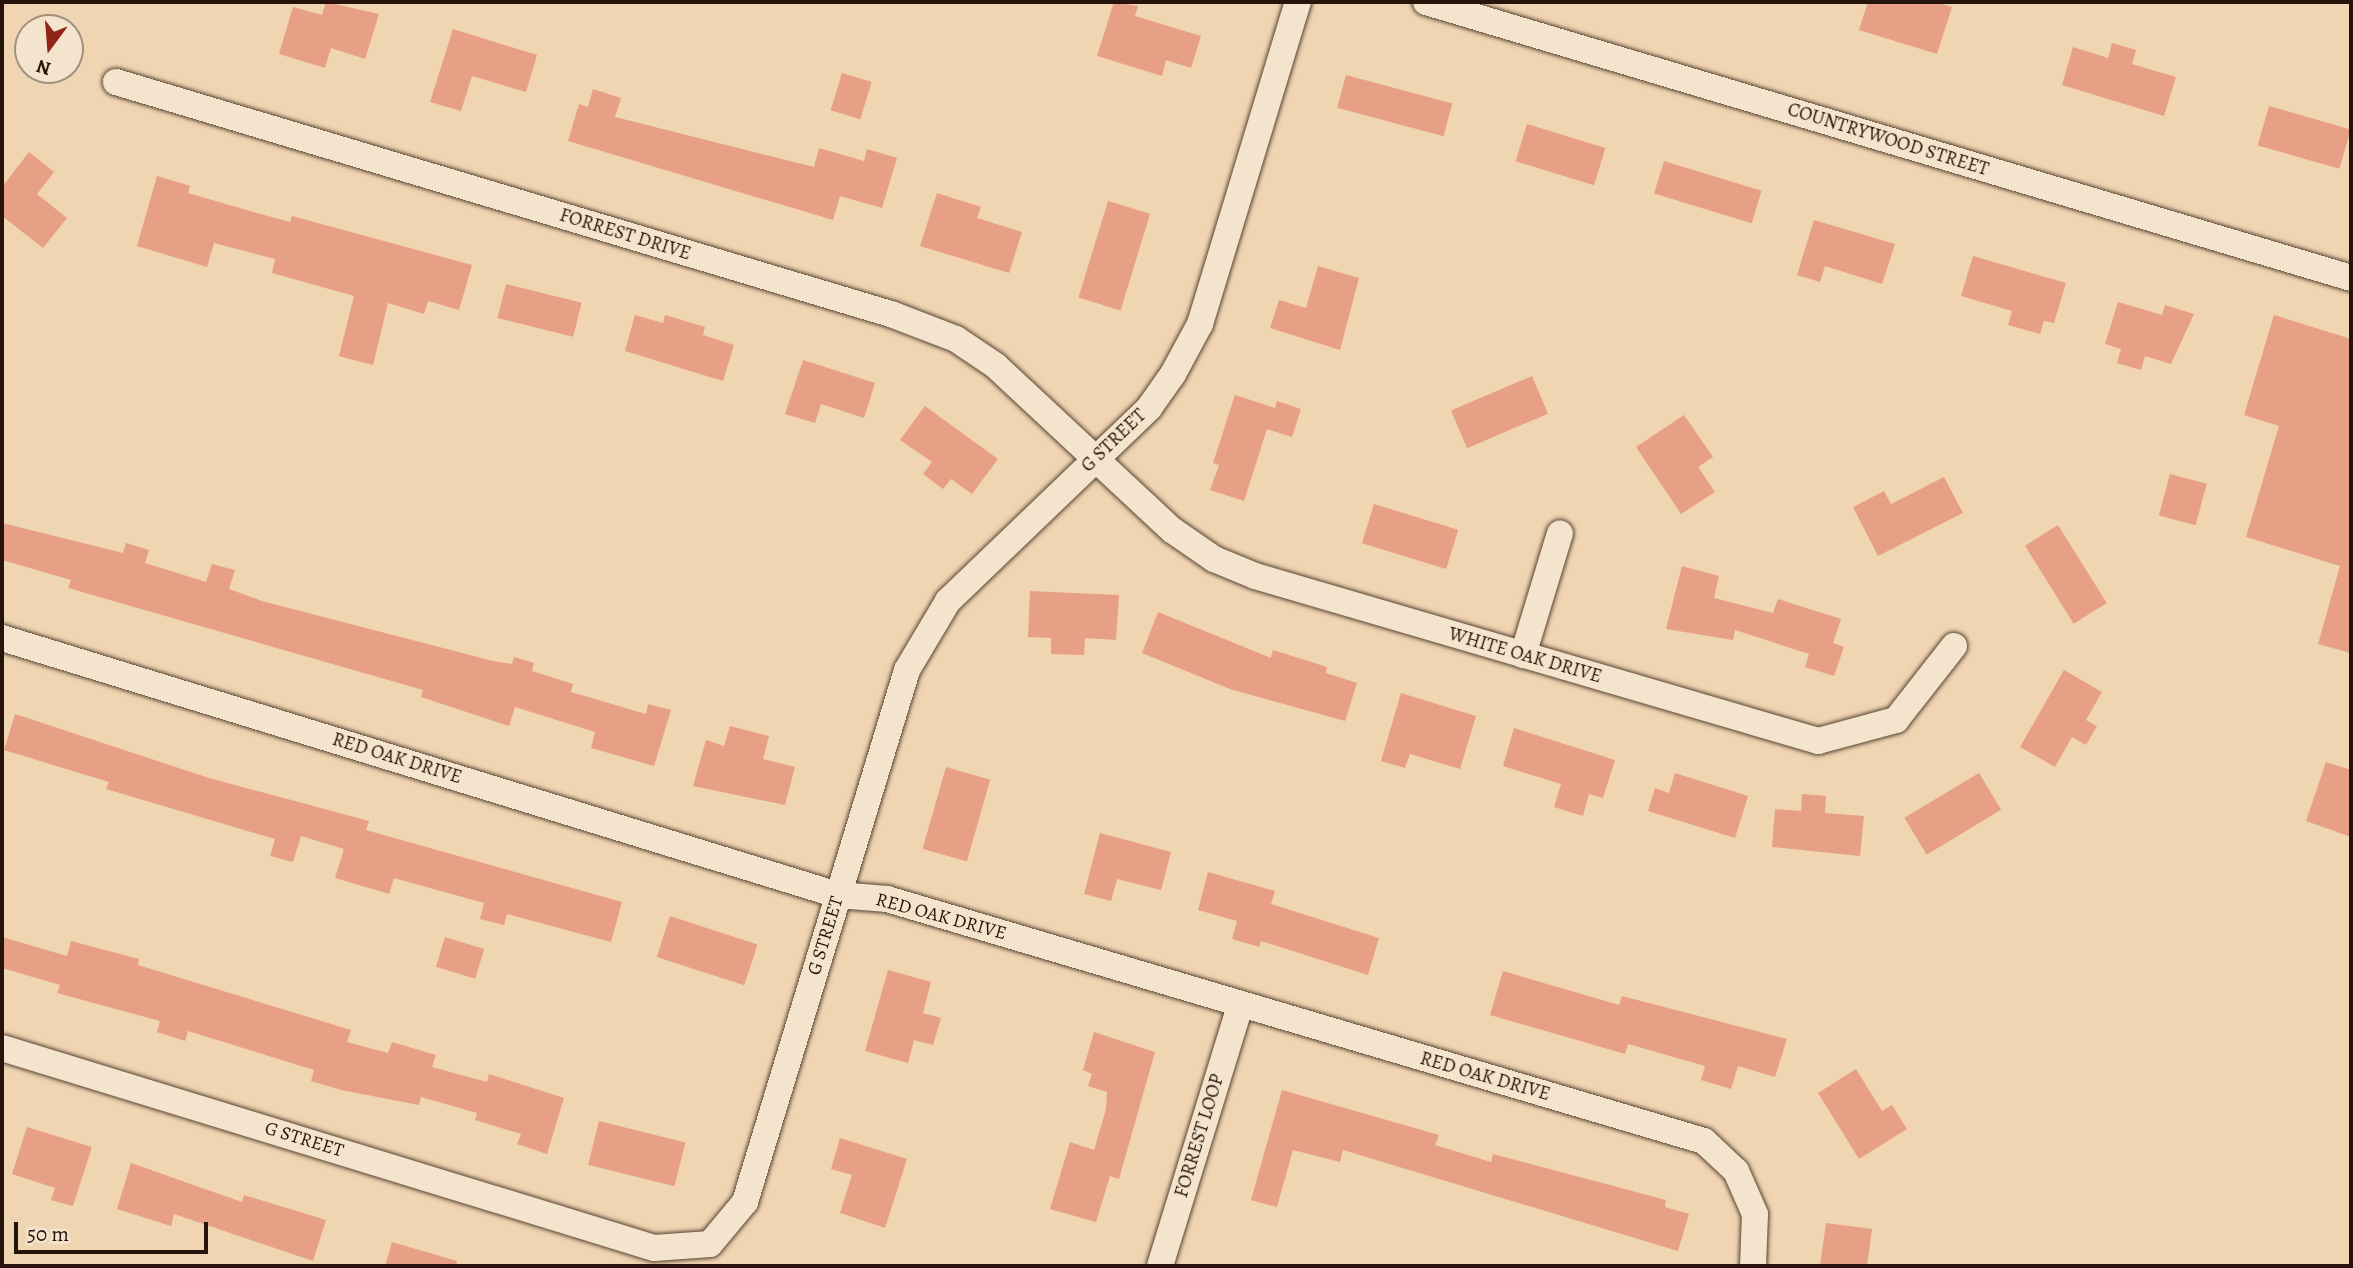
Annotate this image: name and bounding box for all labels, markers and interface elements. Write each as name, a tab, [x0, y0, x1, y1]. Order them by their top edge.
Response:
north arrow	[14, 14, 84, 84]
text: N	[34, 53, 54, 82]
street label: COUNTRYWOOD STREET	[1785, 99, 1991, 181]
street label: FORREST DRIVE	[557, 204, 693, 266]
street label: G STREET	[1077, 405, 1151, 477]
street label: WHITE OAK DRIVE	[1446, 623, 1604, 689]
street label: RED OAK DRIVE	[329, 728, 465, 790]
street label: RED OAK DRIVE	[873, 889, 1009, 945]
street label: G STREET	[803, 894, 849, 978]
street label: RED OAK DRIVE	[1417, 1048, 1553, 1106]
street label: FORREST LOOP	[1170, 1072, 1230, 1200]
street label: G STREET	[262, 1117, 346, 1163]
scale bar	[18, 1208, 212, 1252]
text: 50 m	[27, 1220, 69, 1248]

